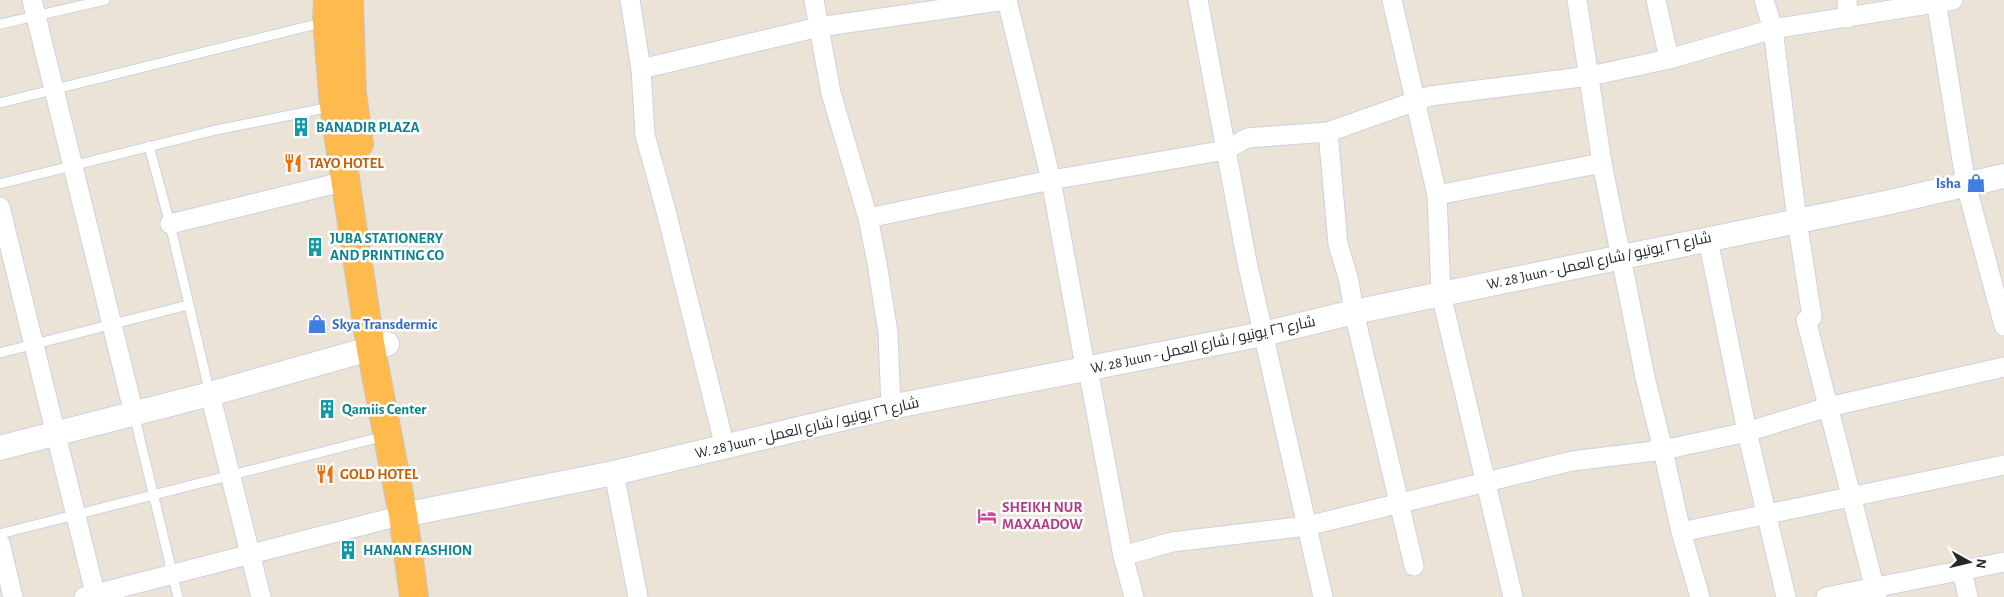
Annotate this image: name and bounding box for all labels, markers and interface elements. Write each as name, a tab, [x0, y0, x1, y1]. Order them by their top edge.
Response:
building icon: BANADIR PLAZA	[290, 116, 312, 138]
place label: BANADIR PLAZA	[316, 120, 419, 135]
restaurant icon: TAYO HOTEL	[282, 152, 304, 174]
place label: TAYO HOTEL	[308, 156, 384, 171]
shop icon: Isha	[1965, 172, 1987, 194]
place label: Isha	[1936, 176, 1961, 191]
street label: W. 28 Juun - شارع ٢٦ يونيو / شارع العمل	[1485, 229, 1713, 295]
place label: JUBA STATIONERY AND PRINTING CO	[330, 231, 445, 263]
building icon: JUBA STATIONERY AND PRINTING CO	[304, 236, 326, 258]
shop icon: Skya Transdermic	[306, 313, 328, 335]
street label: W. 28 Juun - شارع ٢٦ يونيو / شارع العمل	[1089, 313, 1317, 379]
place label: Skya Transdermic	[332, 317, 438, 332]
street label: W. 28 Juun - شارع ٢٦ يونيو / شارع العمل	[693, 394, 921, 464]
building icon: Qamiis Center	[316, 398, 338, 420]
place label: Qamiis Center	[342, 402, 427, 417]
restaurant icon: GOLD HOTEL	[314, 463, 336, 485]
place label: GOLD HOTEL	[340, 467, 419, 482]
place label: SHEIKH NUR MAXAADOW	[1002, 500, 1083, 532]
hotel icon: SHEIKH NUR MAXAADOW	[976, 505, 998, 527]
north arrow	[1944, 537, 1994, 587]
building icon: HANAN FASHION	[337, 539, 359, 561]
place label: HANAN FASHION	[363, 543, 472, 558]
text: N	[1973, 558, 1988, 569]

